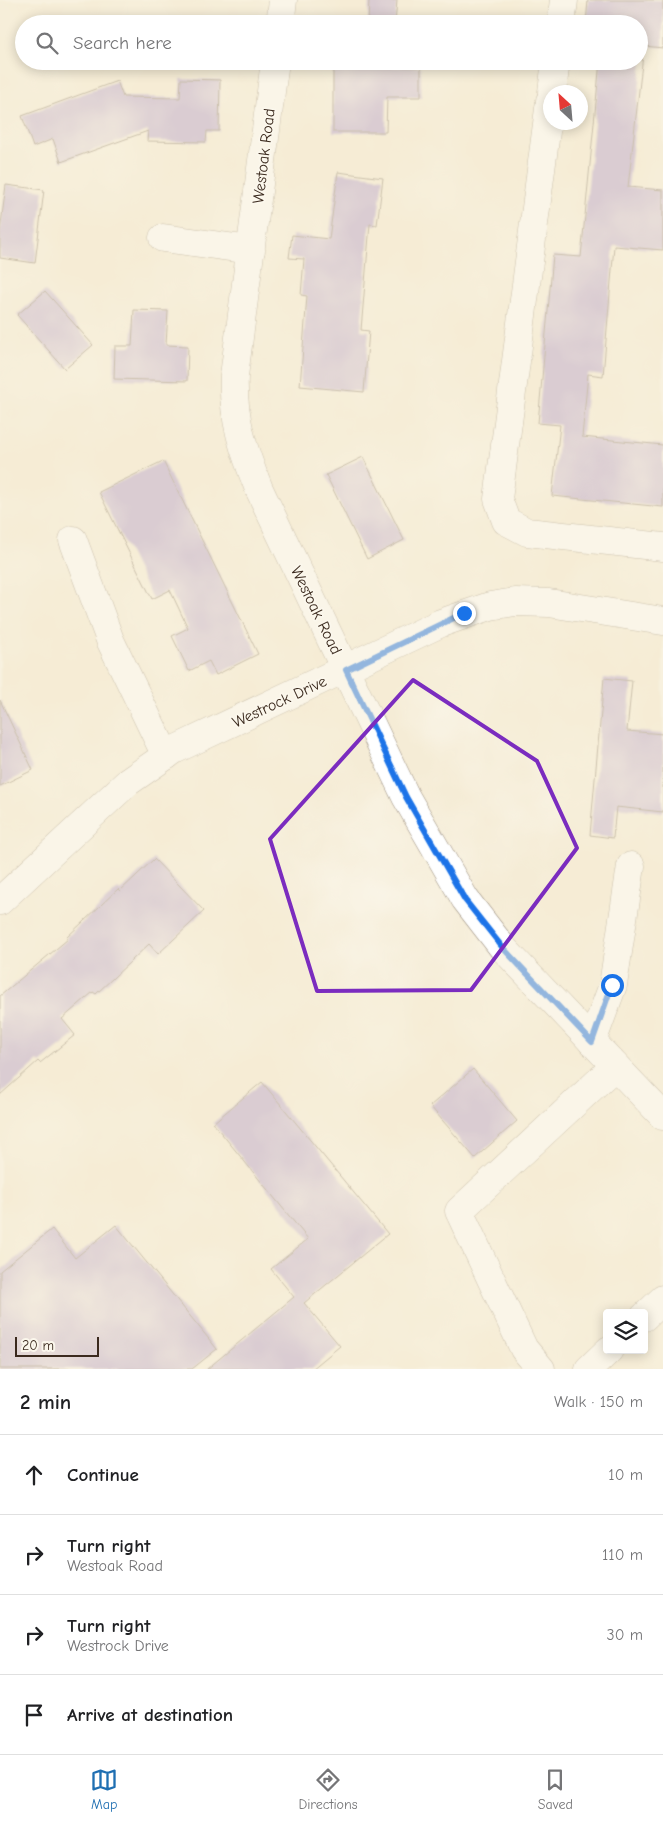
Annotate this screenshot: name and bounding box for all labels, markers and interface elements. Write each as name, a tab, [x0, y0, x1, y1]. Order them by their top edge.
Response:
search box	[15, 15, 648, 70]
icon: search	[33, 29, 61, 57]
text: Search here	[73, 32, 172, 54]
north arrow	[543, 85, 588, 130]
street label: Westoak Road	[249, 107, 279, 205]
street label: Westoak Road	[287, 563, 345, 657]
route end	[453, 602, 476, 625]
street label: Westrock Drive	[229, 672, 329, 732]
route start	[601, 974, 624, 997]
map controls	[603, 1309, 648, 1354]
button: layers	[603, 1309, 648, 1354]
scale bar	[15, 1334, 99, 1357]
text: 20 m	[22, 1337, 54, 1354]
text: 2 min	[20, 1390, 71, 1414]
text: Walk · 150 m	[554, 1393, 643, 1411]
icon: ahead	[20, 1461, 48, 1489]
text: Continue	[67, 1464, 139, 1486]
text: 10 m	[608, 1466, 643, 1484]
text: Turn right	[67, 1535, 151, 1557]
icon: right	[20, 1541, 48, 1569]
text: 110 m	[602, 1546, 643, 1564]
text: Westoak Road	[67, 1557, 163, 1575]
text: Turn right	[67, 1615, 151, 1637]
icon: right	[20, 1621, 48, 1649]
text: 30 m	[607, 1626, 643, 1644]
text: Westrock Drive	[67, 1637, 169, 1655]
icon: arrive	[20, 1701, 48, 1729]
text: Arrive at destination	[67, 1704, 233, 1726]
tab: Map	[90, 1766, 118, 1813]
tab: Directions	[298, 1766, 358, 1813]
tab: Saved	[538, 1766, 573, 1813]

